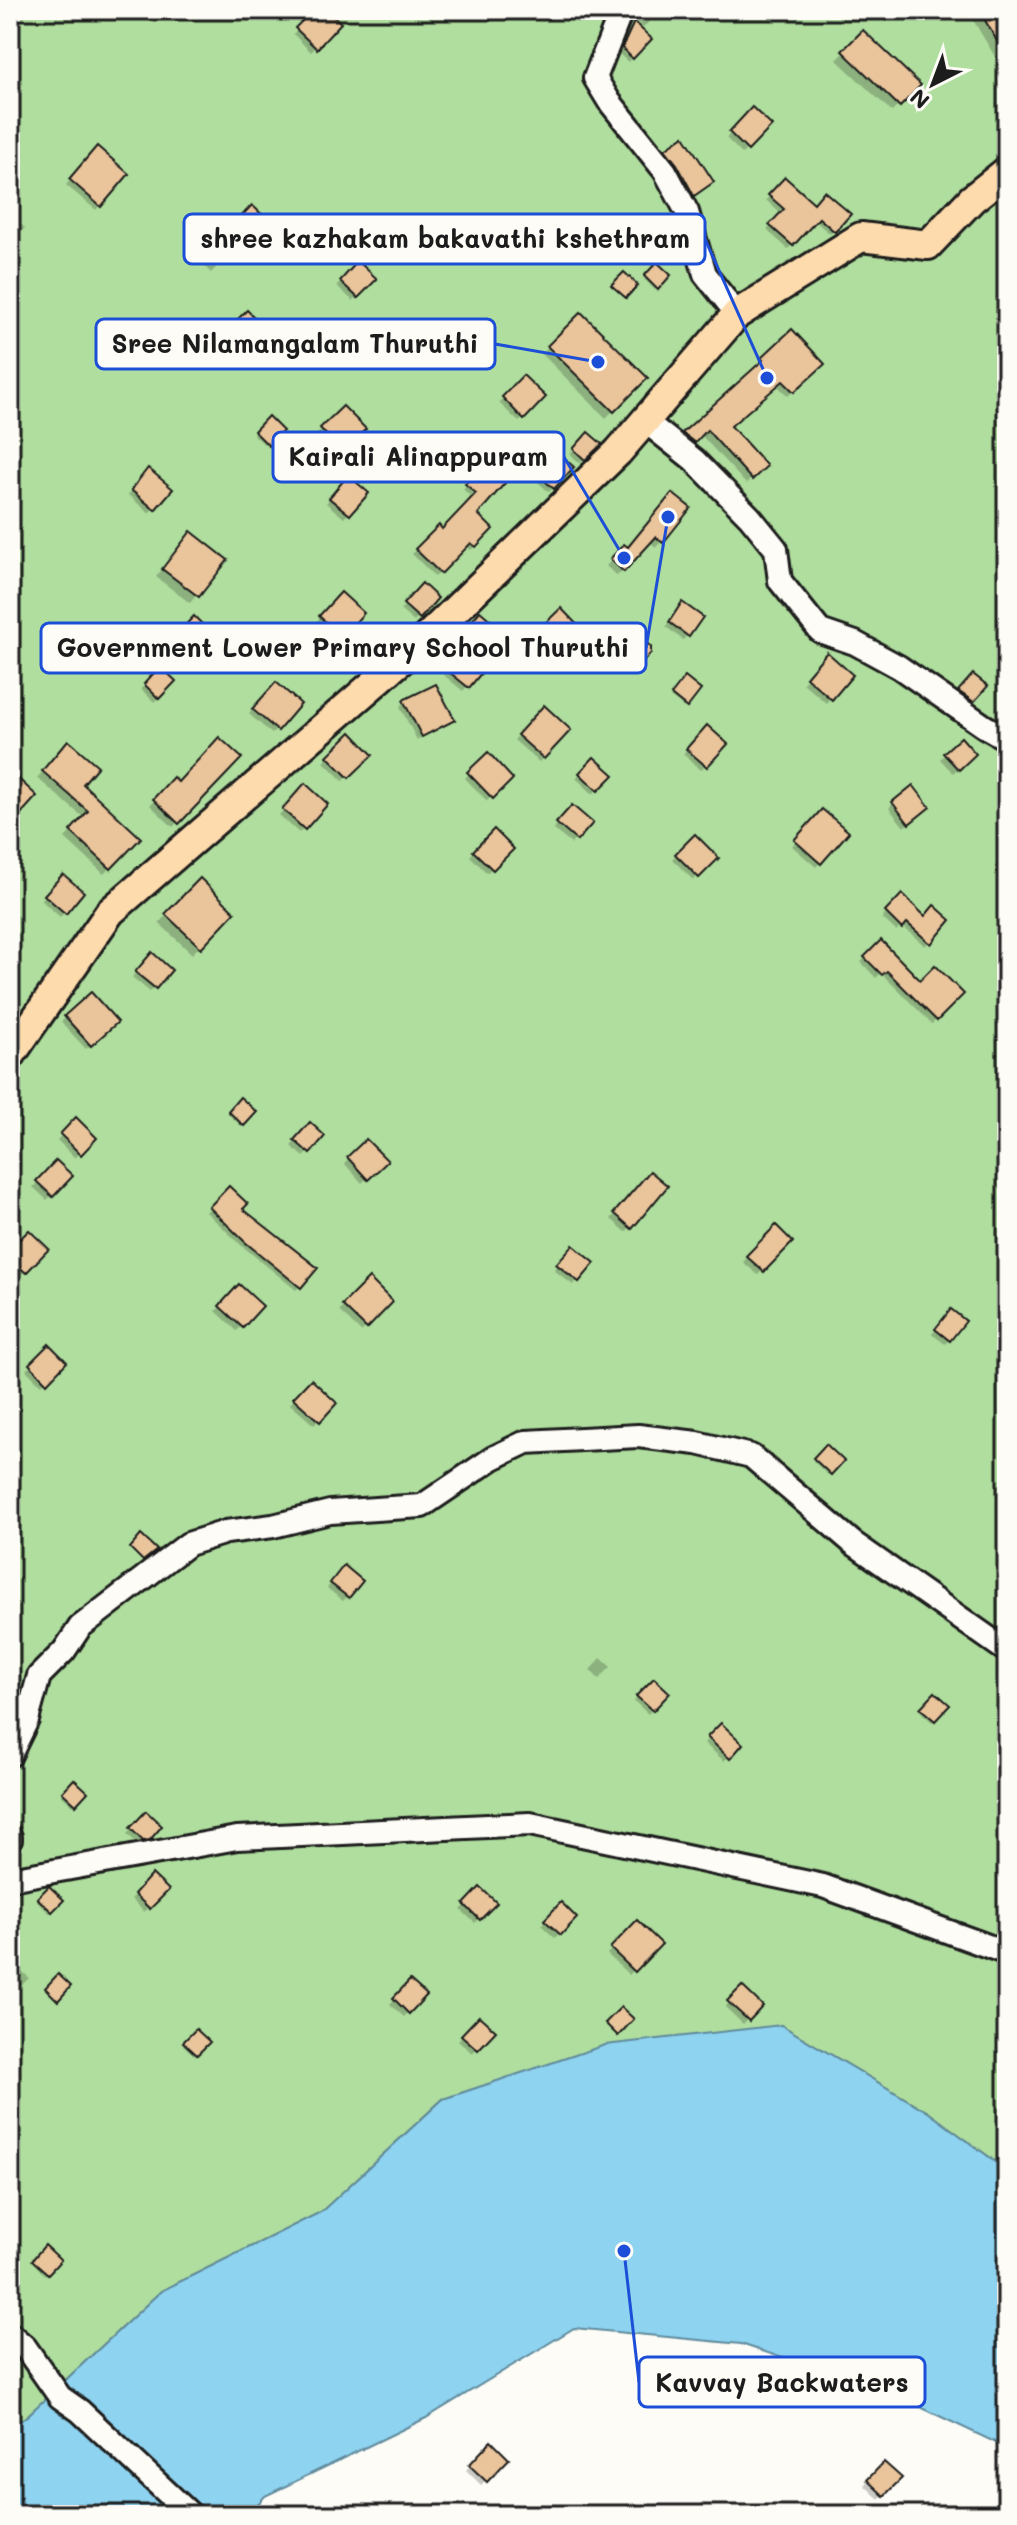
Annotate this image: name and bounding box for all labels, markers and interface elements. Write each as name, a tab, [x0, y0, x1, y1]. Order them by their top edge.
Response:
north arrow	[893, 44, 973, 124]
text: N	[903, 83, 935, 116]
callout: shree kazhakam bakavathi kshethram	[184, 214, 705, 264]
text: shree kazhakam bakavathi kshethram	[200, 221, 690, 255]
callout: Sree Nilamangalam Thuruthi	[96, 319, 495, 369]
text: Sree Nilamangalam Thuruthi	[112, 326, 478, 360]
callout: Kairali Alinappuram	[273, 432, 564, 482]
text: Kairali Alinappuram	[288, 439, 548, 473]
callout: Government Lower Primary School Thuruthi	[41, 623, 646, 673]
text: Government Lower Primary School Thuruthi	[57, 630, 629, 664]
callout: Kavvay Backwaters	[639, 2357, 925, 2407]
text: Kavvay Backwaters	[655, 2365, 909, 2399]

